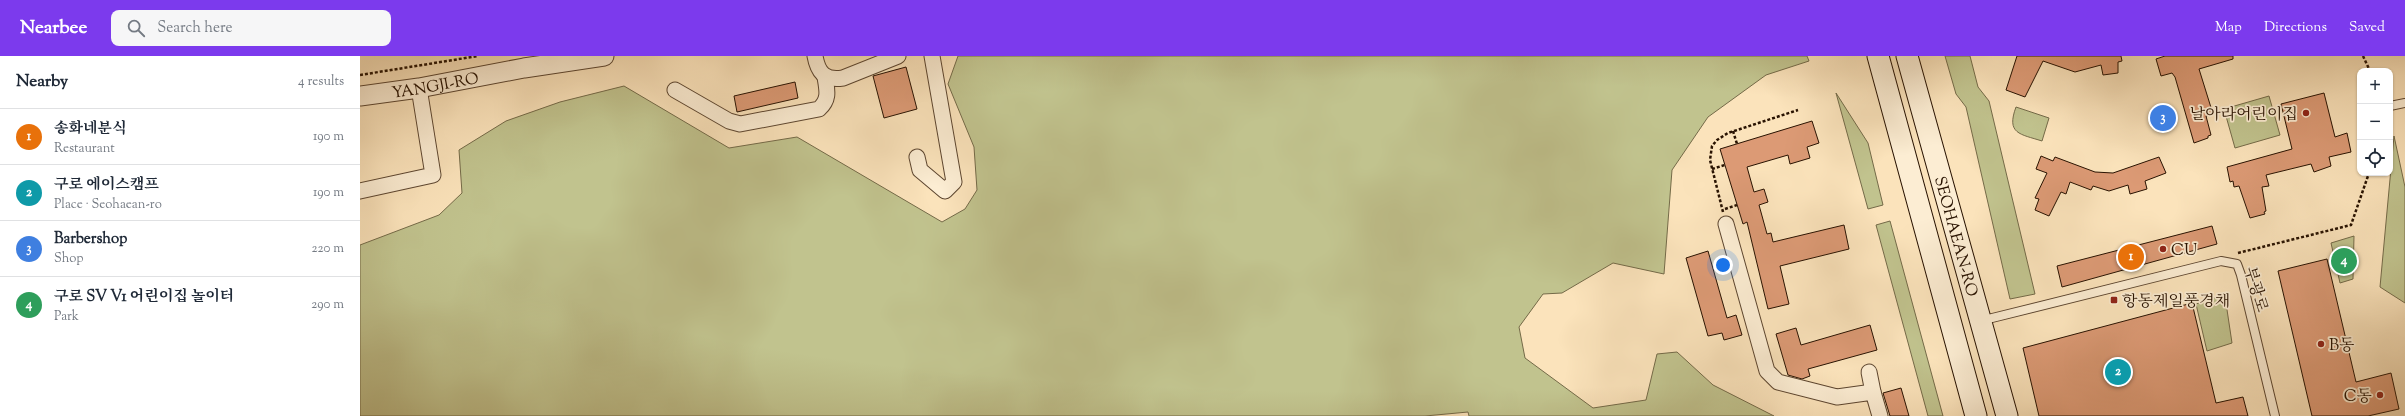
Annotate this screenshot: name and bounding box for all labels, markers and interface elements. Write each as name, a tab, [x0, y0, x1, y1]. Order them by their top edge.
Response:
search box	[111, 10, 391, 46]
text: Nearbee	[20, 15, 87, 42]
icon: search	[125, 17, 147, 39]
text: Search here	[157, 18, 233, 39]
text: Map	[2215, 18, 2242, 38]
text: Directions	[2264, 18, 2327, 38]
text: Saved	[2349, 18, 2385, 38]
street label: YANGJI-RO	[390, 68, 481, 106]
map controls	[2357, 68, 2393, 176]
button: +	[2357, 68, 2393, 104]
text: Nearby	[16, 70, 68, 94]
text: 4 results	[298, 73, 344, 91]
pin: 3	[2150, 103, 2176, 133]
place label: 날아라어린이집	[2190, 104, 2298, 127]
button: −	[2357, 104, 2393, 140]
marker: 날아라어린이집	[2301, 108, 2311, 118]
text: 송화네분식	[54, 119, 126, 140]
text: 1	[27, 128, 31, 146]
text: 190 m	[313, 128, 344, 146]
text: Restaurant	[54, 140, 115, 158]
button: locate	[2357, 140, 2393, 176]
street label: SEOHAEAN-RO	[1927, 174, 1982, 300]
text: 구로 에이스캠프	[54, 175, 159, 196]
text: 2	[26, 184, 32, 202]
text: 190 m	[313, 184, 344, 202]
text: Place · Seohaean-ro	[54, 196, 162, 214]
text: Barbershop	[54, 229, 127, 250]
text: 3	[26, 240, 32, 258]
text: 220 m	[311, 240, 344, 258]
place label: CU	[2171, 240, 2197, 263]
pin: 1	[2118, 242, 2144, 272]
marker: CU	[2158, 244, 2168, 254]
pin: 4	[2331, 246, 2357, 276]
text: Shop	[54, 250, 83, 268]
your location	[1713, 255, 1733, 275]
street label: 부광로	[2237, 264, 2273, 316]
text: 구로 SV V1 어린이집 놀이터	[54, 287, 234, 308]
place label: 항동제일풍경채	[2122, 291, 2230, 314]
marker: 항동제일풍경채	[2109, 295, 2119, 305]
text: 4	[26, 296, 32, 314]
text: 290 m	[311, 296, 344, 314]
text: Park	[54, 308, 79, 326]
place label: B동	[2329, 335, 2355, 358]
marker: B동	[2316, 339, 2326, 349]
pin: 2	[2105, 357, 2131, 387]
place label: C동	[2344, 386, 2373, 409]
marker: C동	[2375, 390, 2385, 400]

